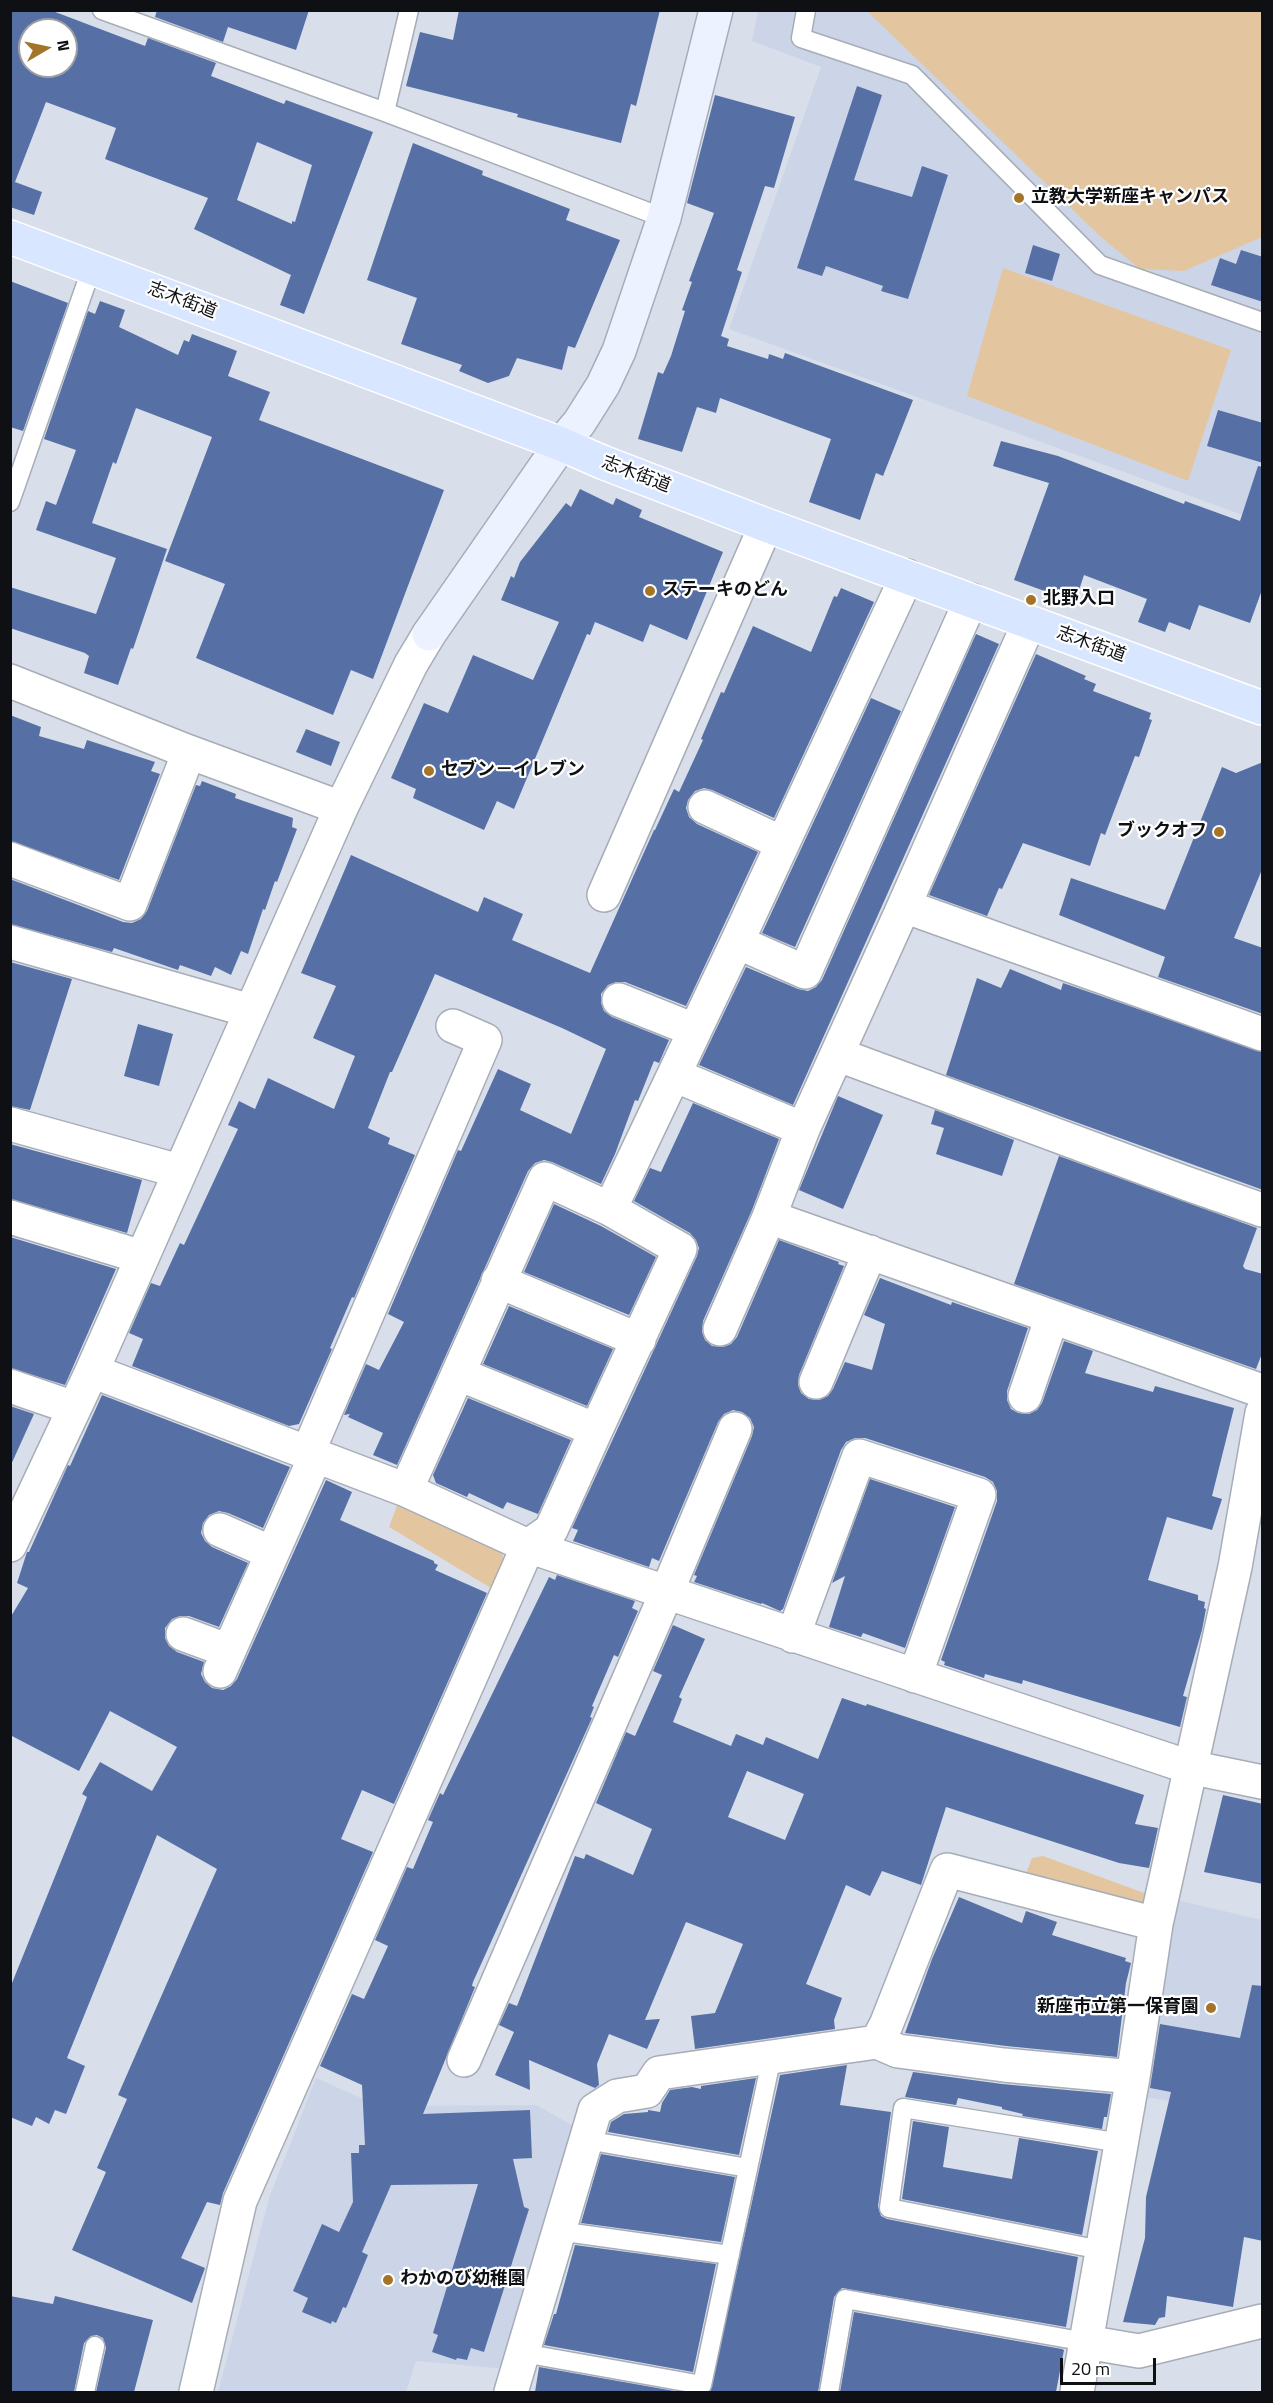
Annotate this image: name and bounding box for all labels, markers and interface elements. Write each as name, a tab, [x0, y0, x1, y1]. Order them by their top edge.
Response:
north arrow	[18, 18, 78, 78]
text: N	[51, 38, 77, 53]
place label: 立教大学新座キャンパス	[1031, 187, 1229, 209]
marker: 立教大学新座キャンパス	[1012, 191, 1026, 205]
street label: 志木街道	[145, 278, 219, 324]
street label: 志木街道	[599, 452, 673, 498]
place label: ステーキのどん	[662, 580, 788, 602]
marker: ステーキのどん	[643, 584, 657, 598]
place label: 北野入口	[1043, 589, 1115, 611]
marker: 北野入口	[1024, 593, 1038, 607]
street label: 志木街道	[1053, 623, 1129, 667]
place label: セブン－イレブン	[441, 760, 585, 782]
marker: セブン－イレブン	[422, 764, 436, 778]
place label: ブックオフ	[1117, 821, 1207, 843]
marker: ブックオフ	[1212, 825, 1226, 839]
place label: 新座市立第一保育園	[1037, 1997, 1199, 2019]
marker: 新座市立第一保育園	[1204, 2001, 1218, 2015]
place label: わかのび幼稚園	[400, 2269, 526, 2291]
marker: わかのび幼稚園	[381, 2273, 395, 2287]
scale bar	[1063, 2346, 1159, 2384]
text: 20 m	[1071, 2355, 1110, 2382]

